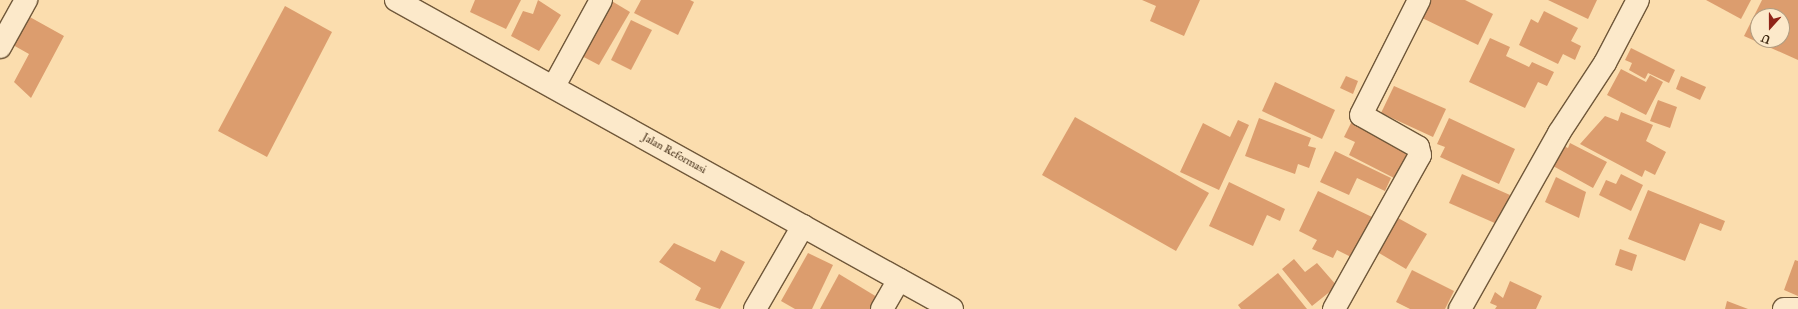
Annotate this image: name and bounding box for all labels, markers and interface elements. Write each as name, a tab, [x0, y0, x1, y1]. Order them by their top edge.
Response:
north arrow	[1750, 8, 1790, 48]
text: U	[1759, 31, 1772, 46]
street label: Jalan Reformasi	[640, 131, 708, 177]

